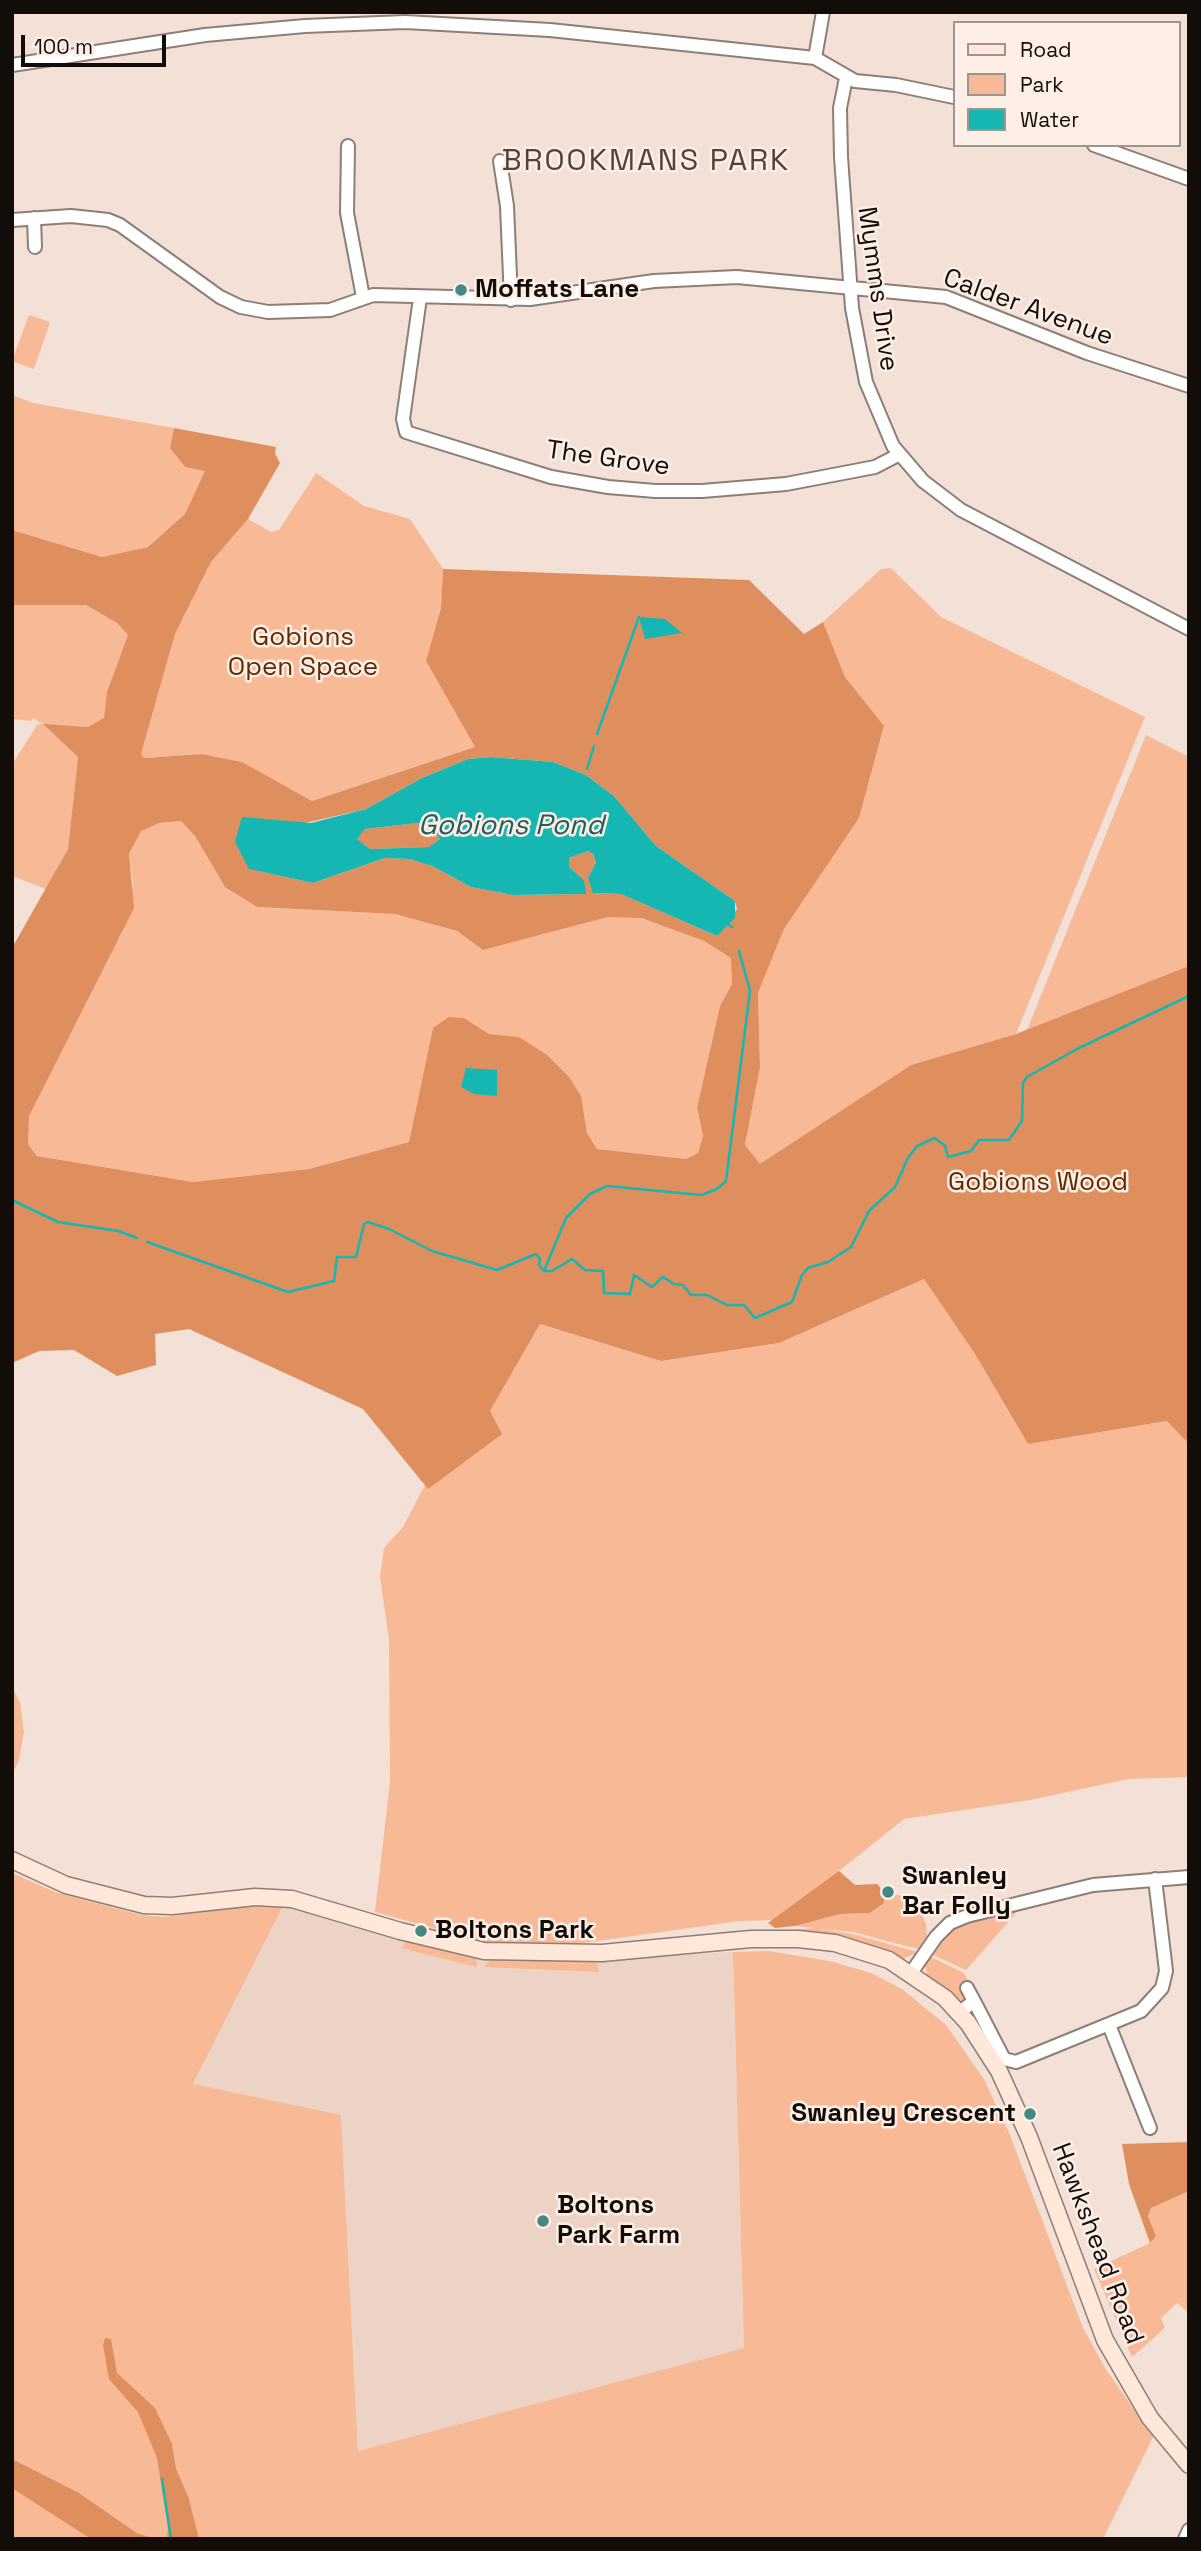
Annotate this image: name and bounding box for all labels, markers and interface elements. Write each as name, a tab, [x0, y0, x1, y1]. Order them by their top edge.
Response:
scale bar	[24, 21, 170, 65]
legend	[953, 21, 1180, 147]
text: 100 m	[34, 33, 93, 60]
text: Road	[1020, 36, 1072, 63]
text: Park	[1020, 71, 1064, 98]
text: Water	[1020, 106, 1079, 133]
district label: BROOKMANS PARK	[503, 144, 789, 180]
street label: Mymms Drive	[850, 205, 904, 373]
street label: Calder Avenue	[939, 263, 1117, 353]
place label: Moffats Lane	[475, 274, 639, 306]
marker: Moffats Lane	[453, 282, 469, 298]
street label: The Grove	[544, 435, 672, 483]
park label: Gobions Open Space	[228, 622, 378, 684]
water label: Gobions Pond	[418, 809, 604, 843]
park label: Gobions Wood	[948, 1167, 1128, 1199]
place label: Swanley Bar Folly	[902, 1861, 1011, 1923]
marker: Swanley Bar Folly	[880, 1884, 896, 1900]
place label: Boltons Park	[435, 1915, 594, 1947]
marker: Boltons Park	[413, 1923, 429, 1939]
place label: Swanley Crescent	[791, 2098, 1016, 2130]
marker: Swanley Crescent	[1022, 2106, 1038, 2122]
street label: Hawkshead Road	[1044, 2139, 1150, 2349]
place label: Boltons Park Farm	[557, 2190, 680, 2252]
marker: Boltons Park Farm	[535, 2213, 551, 2229]

